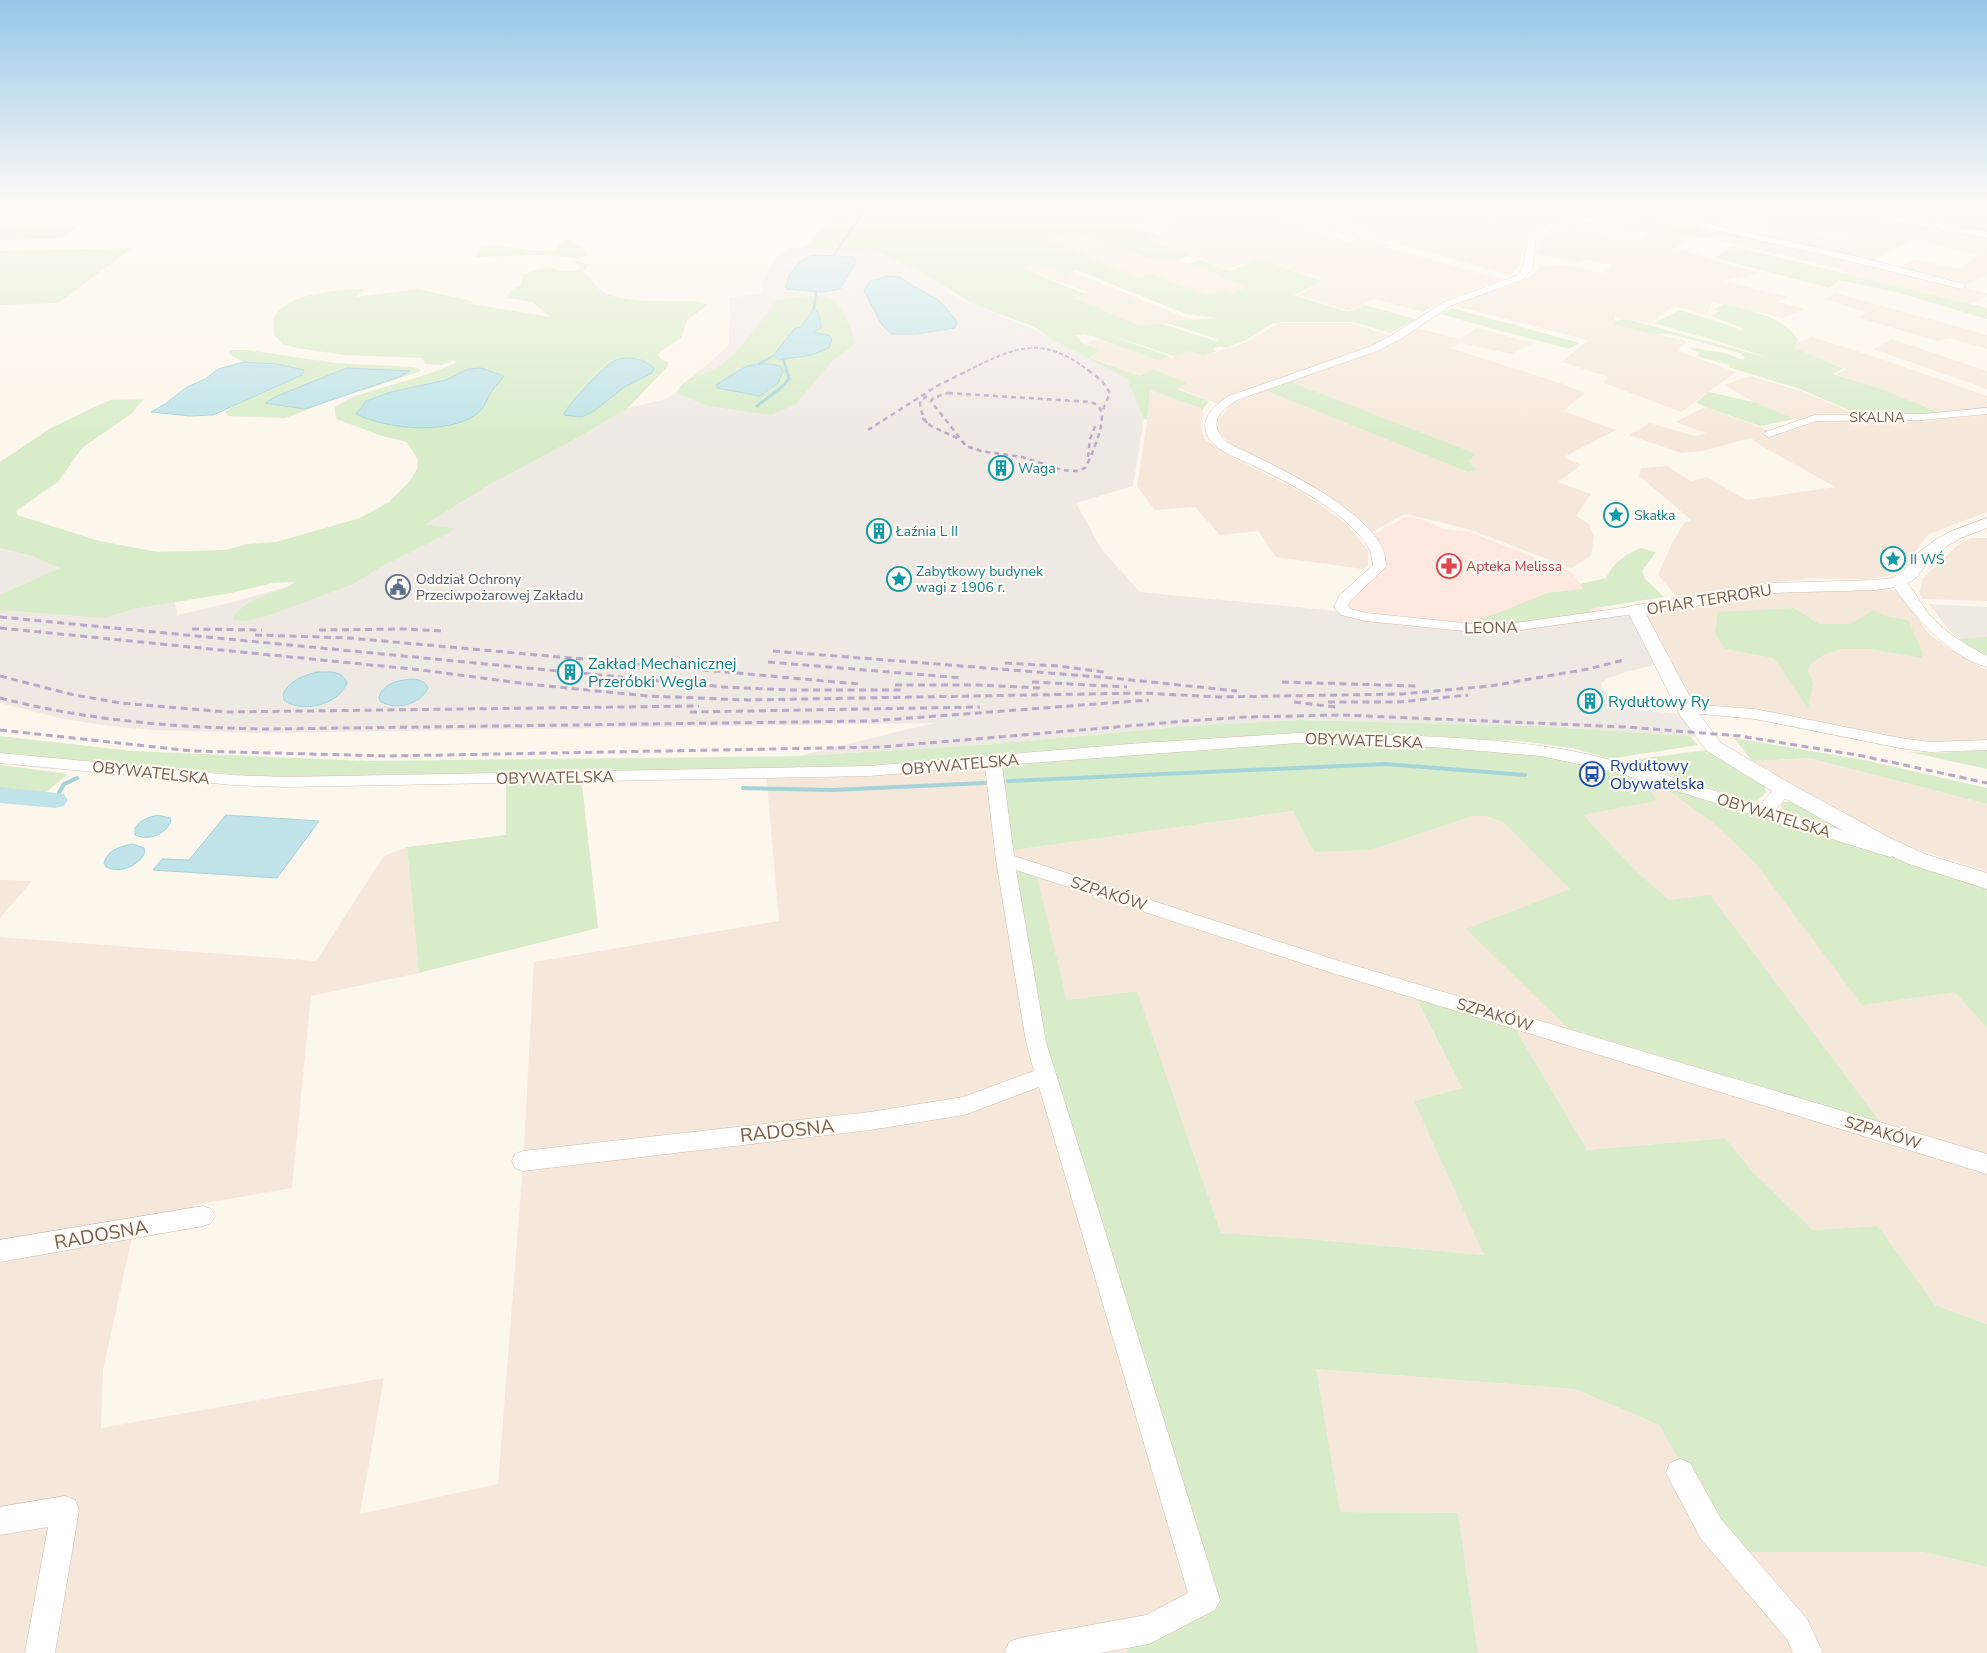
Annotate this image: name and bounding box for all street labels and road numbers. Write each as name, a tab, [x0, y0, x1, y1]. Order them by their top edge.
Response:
street label: SKALNA	[1849, 408, 1905, 427]
street label: OFIAR TERRORU	[1645, 579, 1773, 621]
street label: LEONA	[1464, 617, 1518, 639]
street label: OBYWATELSKA	[1305, 728, 1424, 754]
street label: OBYWATELSKA	[900, 749, 1020, 781]
street label: OBYWATELSKA	[91, 756, 211, 790]
street label: OBYWATELSKA	[496, 766, 615, 790]
street label: OBYWATELSKA	[1714, 788, 1834, 844]
street label: SZPAKÓW	[1068, 871, 1150, 917]
street label: SZPAKÓW	[1454, 993, 1536, 1037]
street label: SZPAKÓW	[1842, 1111, 1924, 1155]
street label: RADOSNA	[739, 1113, 836, 1149]
street label: RADOSNA	[52, 1214, 150, 1256]

